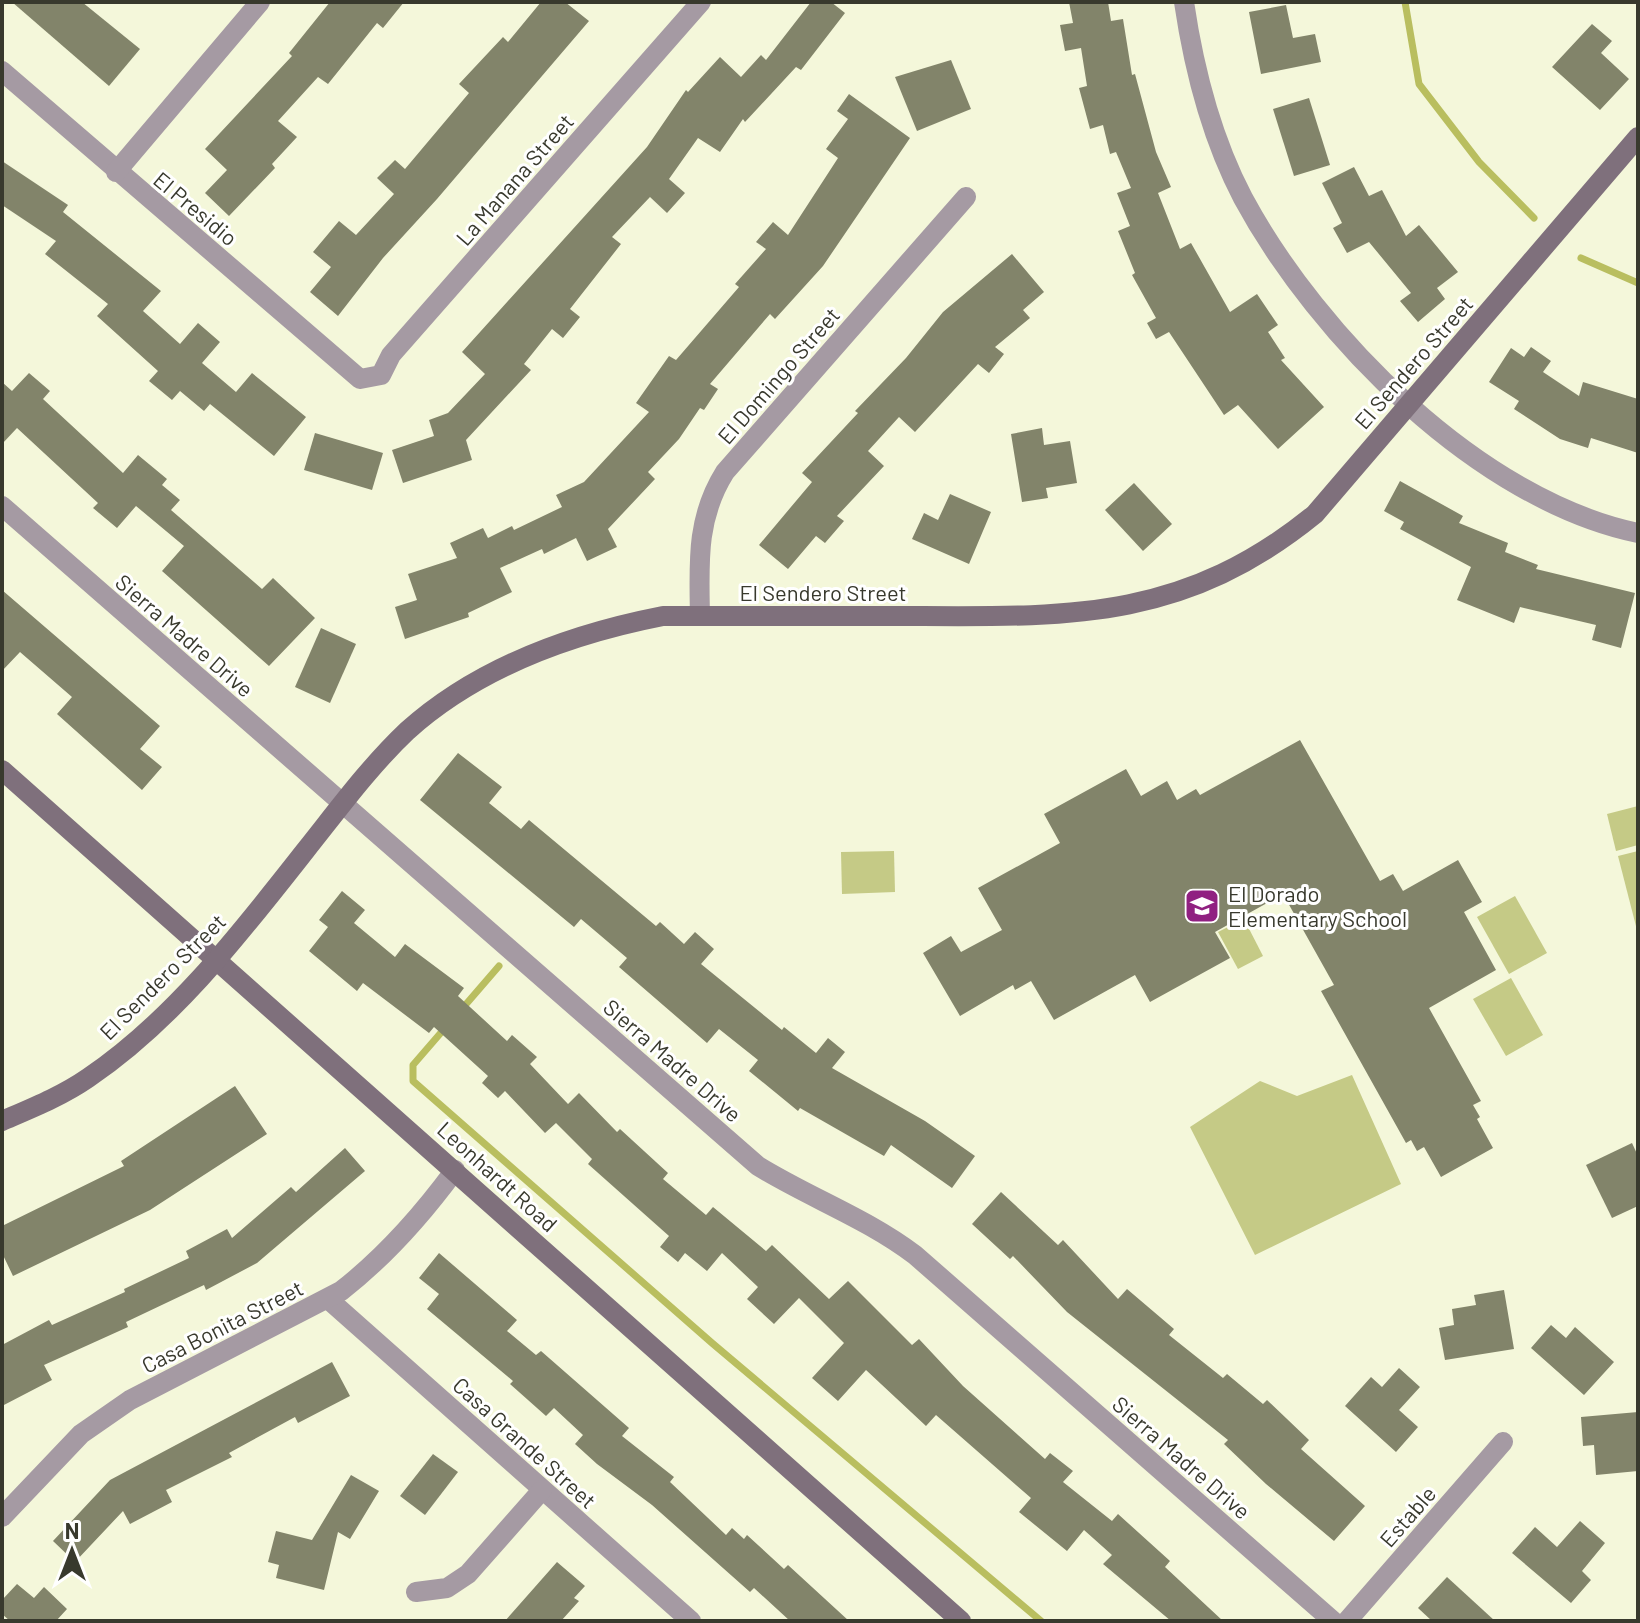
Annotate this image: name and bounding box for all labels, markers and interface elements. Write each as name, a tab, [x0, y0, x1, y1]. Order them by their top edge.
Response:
street label: La Manana Street	[450, 108, 578, 250]
street label: El Presidio	[149, 166, 243, 250]
street label: El Sendero Street	[1348, 290, 1478, 434]
street label: El Domingo Street	[712, 301, 844, 449]
street label: Sierra Madre Drive	[111, 568, 259, 702]
street label: El Sendero Street	[739, 579, 907, 605]
place label: El Dorado Elementary School	[1228, 880, 1407, 931]
school or university icon: El Dorado Elementary School	[1183, 887, 1221, 925]
street label: El Sendero Street	[94, 908, 230, 1044]
street label: Sierra Madre Drive	[599, 993, 747, 1127]
street label: Leonhardt Road	[433, 1115, 563, 1237]
street label: Casa Bonita Street	[137, 1274, 307, 1378]
street label: Casa Grande Street	[448, 1371, 602, 1513]
street label: Sierra Madre Drive	[1108, 1390, 1256, 1524]
street label: Estable	[1374, 1480, 1440, 1552]
north arrow	[32, 1511, 112, 1591]
text: N	[65, 1517, 79, 1543]

